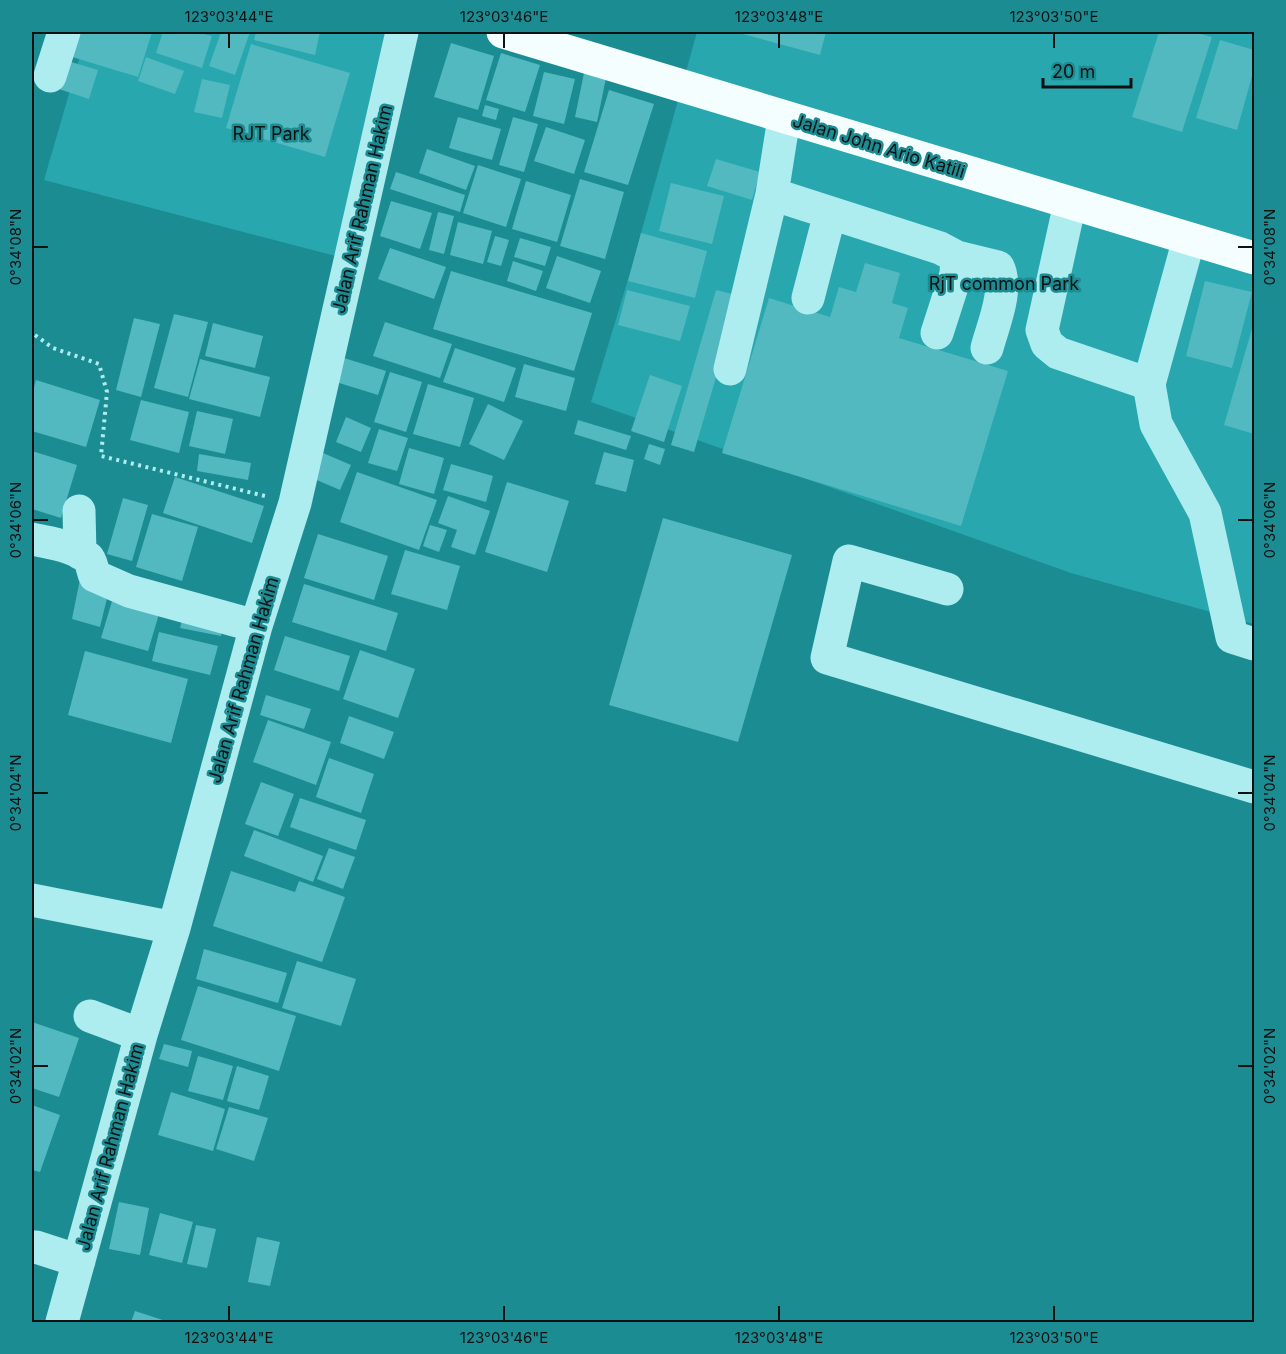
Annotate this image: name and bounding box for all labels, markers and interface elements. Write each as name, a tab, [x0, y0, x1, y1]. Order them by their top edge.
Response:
text: 123°03'44"E	[185, 7, 273, 26]
text: 123°03'46"E	[460, 7, 548, 26]
text: 123°03'48"E	[735, 7, 823, 26]
text: 123°03'50"E	[1010, 7, 1098, 26]
scale bar	[1043, 51, 1132, 89]
text: 20 m	[1052, 61, 1095, 82]
street label: Jalan Arif Rahman Hakim	[328, 103, 396, 315]
street label: Jalan John Ario Katili	[790, 110, 968, 182]
park label: RJT Park	[232, 123, 310, 144]
text: 0°34'08"N	[6, 209, 25, 285]
text: 0°34'08"N	[1260, 209, 1279, 285]
park label: RjT common Park	[929, 273, 1079, 294]
text: 0°34'06"N	[6, 482, 25, 558]
text: 0°34'06"N	[1260, 482, 1279, 558]
street label: Jalan Arif Rahman Hakim	[203, 575, 283, 785]
text: 0°34'04"N	[6, 754, 25, 832]
text: 0°34'04"N	[1260, 754, 1279, 832]
text: 0°34'02"N	[6, 1028, 25, 1104]
text: 0°34'02"N	[1260, 1028, 1279, 1104]
street label: Jalan Arif Rahman Hakim	[72, 1041, 148, 1253]
text: 123°03'44"E	[185, 1328, 273, 1347]
text: 123°03'46"E	[460, 1328, 548, 1347]
text: 123°03'48"E	[735, 1328, 823, 1347]
text: 123°03'50"E	[1010, 1328, 1098, 1347]

